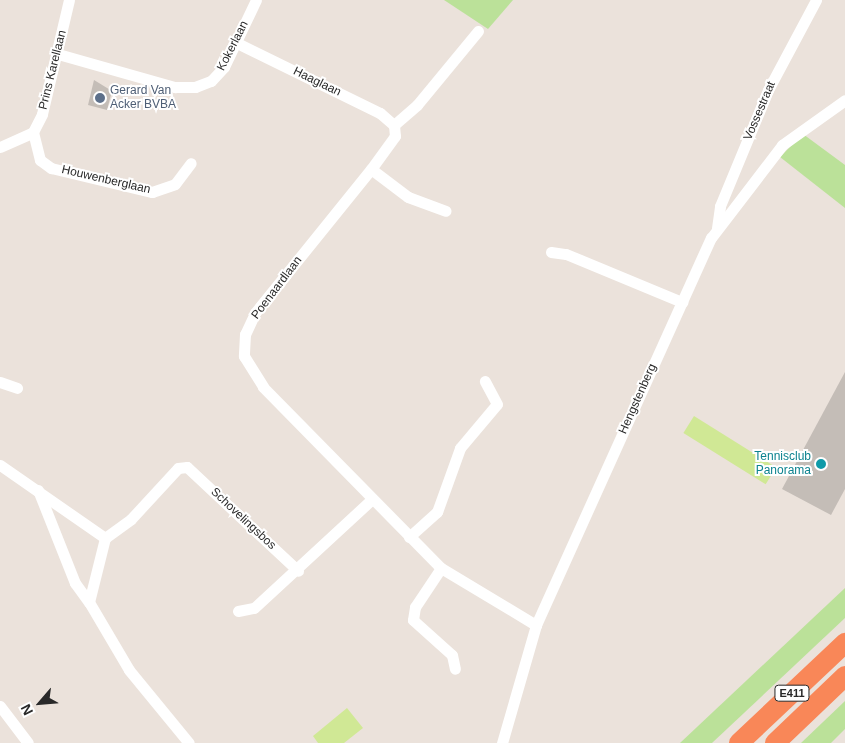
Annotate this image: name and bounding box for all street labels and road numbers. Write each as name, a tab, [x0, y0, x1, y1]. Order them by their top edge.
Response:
street label: Kokerlaan	[214, 19, 252, 73]
street label: Prins Karellaan	[36, 29, 70, 111]
street label: Haaglaan	[291, 64, 343, 100]
street label: Vossestraat	[741, 79, 779, 143]
street label: Houwenberglaan	[60, 163, 152, 197]
street label: Poenaardlaan	[249, 254, 305, 322]
street label: Hengstenberg	[616, 362, 660, 436]
street label: Schovelingsbos	[207, 485, 279, 553]
road number: E411	[773, 684, 811, 701]

